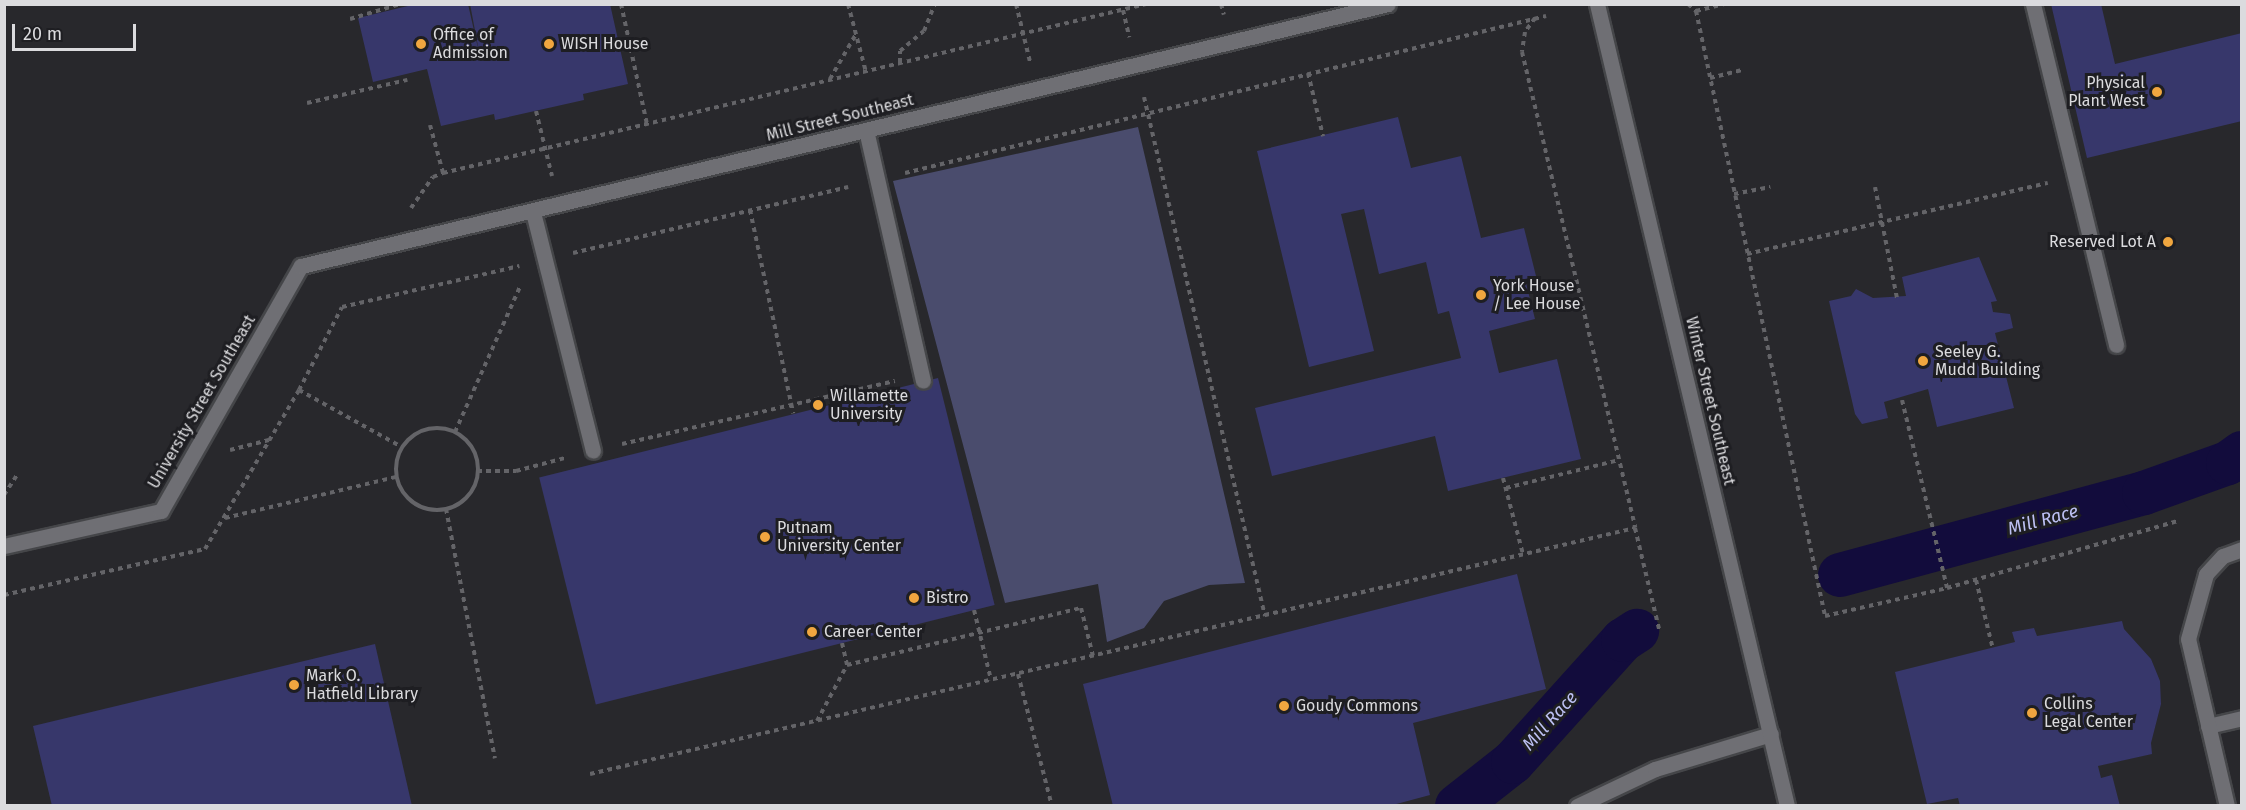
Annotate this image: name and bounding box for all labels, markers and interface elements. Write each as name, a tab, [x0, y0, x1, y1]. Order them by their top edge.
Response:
scale bar	[15, 12, 140, 50]
text: 20 m	[23, 23, 62, 45]
place label: Office of Admission	[433, 25, 508, 63]
place label: WISH House	[561, 34, 649, 54]
marker: Office of Admission	[414, 37, 428, 51]
marker: WISH House	[542, 37, 556, 51]
place label: Physical Plant West	[2068, 73, 2145, 111]
marker: Physical Plant West	[2150, 85, 2164, 99]
street label: Mill Street Southeast	[764, 90, 916, 146]
place label: Reserved Lot A	[2049, 232, 2156, 252]
marker: Reserved Lot A	[2161, 235, 2175, 249]
place label: York House / Lee House	[1493, 276, 1581, 314]
marker: York House / Lee House	[1474, 288, 1488, 302]
street label: University Street Southeast	[144, 312, 260, 492]
street label: Winter Street Southeast	[1681, 315, 1739, 487]
place label: Seeley G. Mudd Building	[1935, 342, 2040, 380]
marker: Seeley G. Mudd Building	[1916, 354, 1930, 368]
place label: Willamette University	[830, 386, 908, 424]
marker: Willamette University	[811, 398, 825, 412]
water label: Mill Race	[2005, 500, 2081, 540]
place label: Putnam University Center	[777, 518, 901, 556]
marker: Putnam University Center	[758, 530, 772, 544]
place label: Bistro	[926, 588, 969, 608]
marker: Bistro	[907, 591, 921, 605]
place label: Career Center	[824, 622, 922, 642]
marker: Career Center	[805, 625, 819, 639]
place label: Mark O. Hatfield Library	[306, 666, 418, 704]
marker: Mark O. Hatfield Library	[287, 678, 301, 692]
water label: Mill Race	[1518, 687, 1582, 755]
place label: Collins Legal Center	[2044, 694, 2133, 732]
place label: Goudy Commons	[1296, 696, 1418, 716]
marker: Goudy Commons	[1277, 699, 1291, 713]
marker: Collins Legal Center	[2025, 706, 2039, 720]

